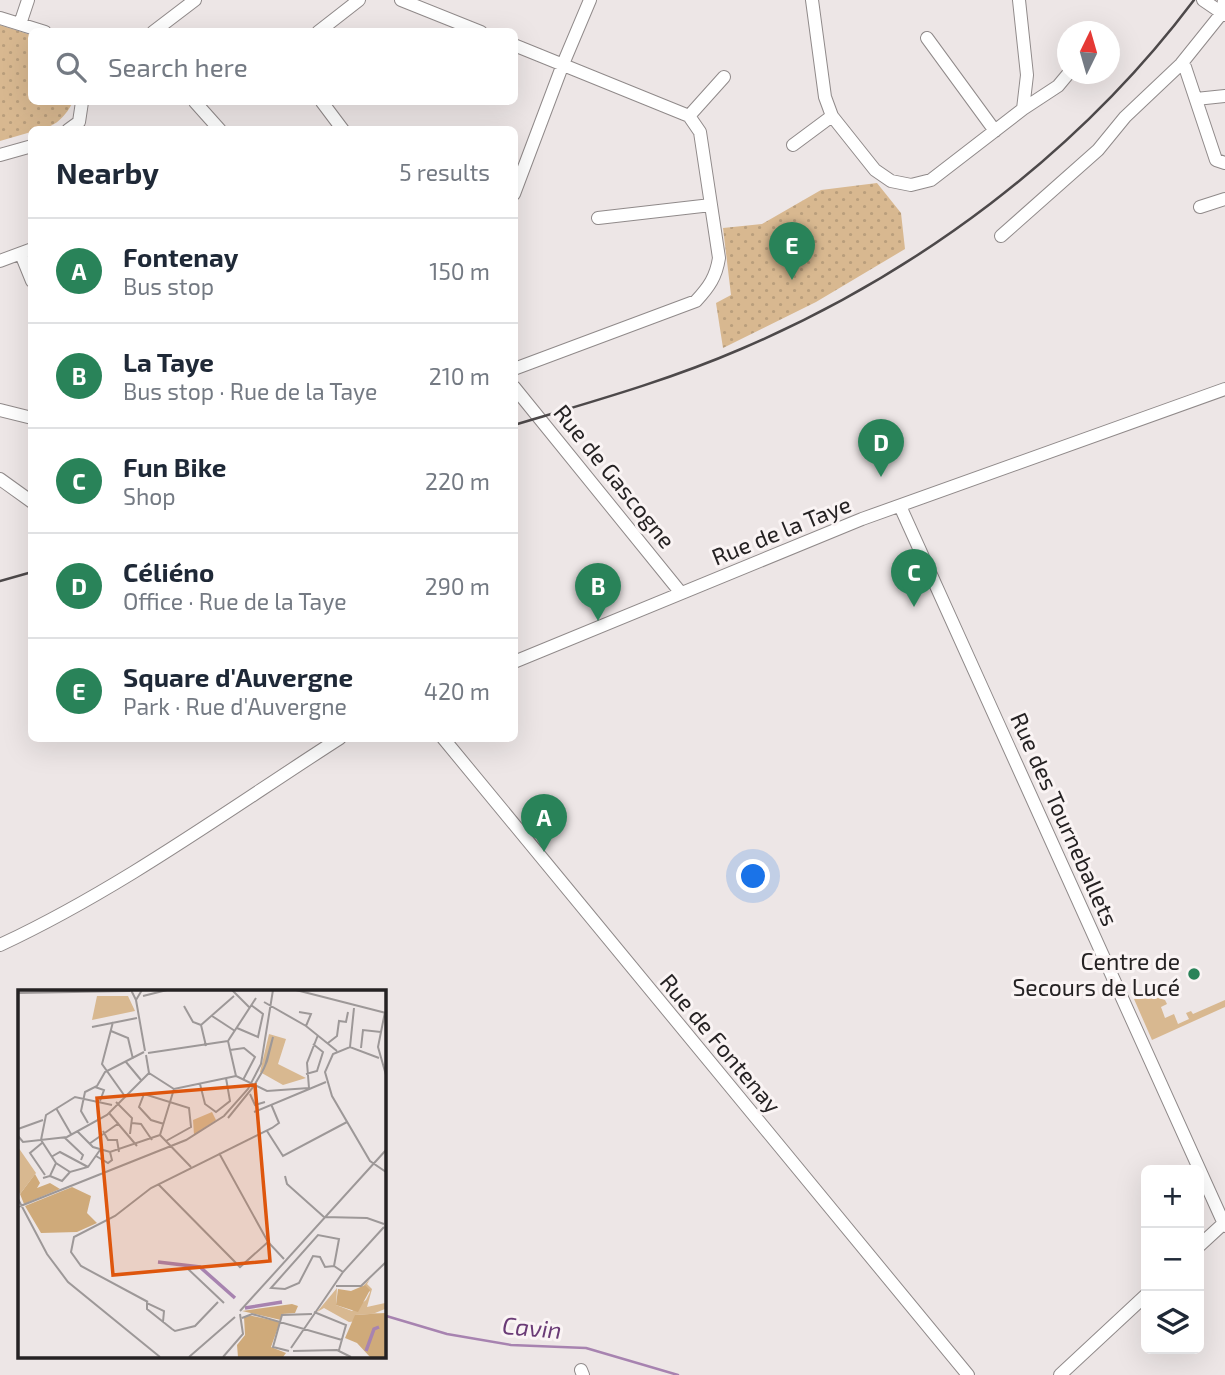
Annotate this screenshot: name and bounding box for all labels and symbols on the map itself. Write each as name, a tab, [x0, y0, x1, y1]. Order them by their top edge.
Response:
north arrow	[1057, 21, 1120, 84]
pin: E	[769, 222, 815, 280]
street label: Rue de Gascogne	[548, 398, 682, 554]
pin: D	[858, 419, 904, 477]
street label: Rue de la Taye	[707, 489, 855, 571]
pin: C	[891, 549, 937, 607]
pin: B	[575, 563, 621, 621]
street label: Rue des Tourneballets	[1005, 708, 1125, 930]
pin: A	[521, 794, 567, 852]
your location	[736, 859, 770, 893]
place label: Centre de Secours de Lucé	[1012, 947, 1180, 1001]
marker: Centre de Secours de Lucé	[1186, 966, 1202, 982]
street label: Rue de Fontenay	[655, 968, 787, 1118]
inset map	[18, 990, 385, 1358]
water label: Cavin	[501, 1310, 563, 1344]

